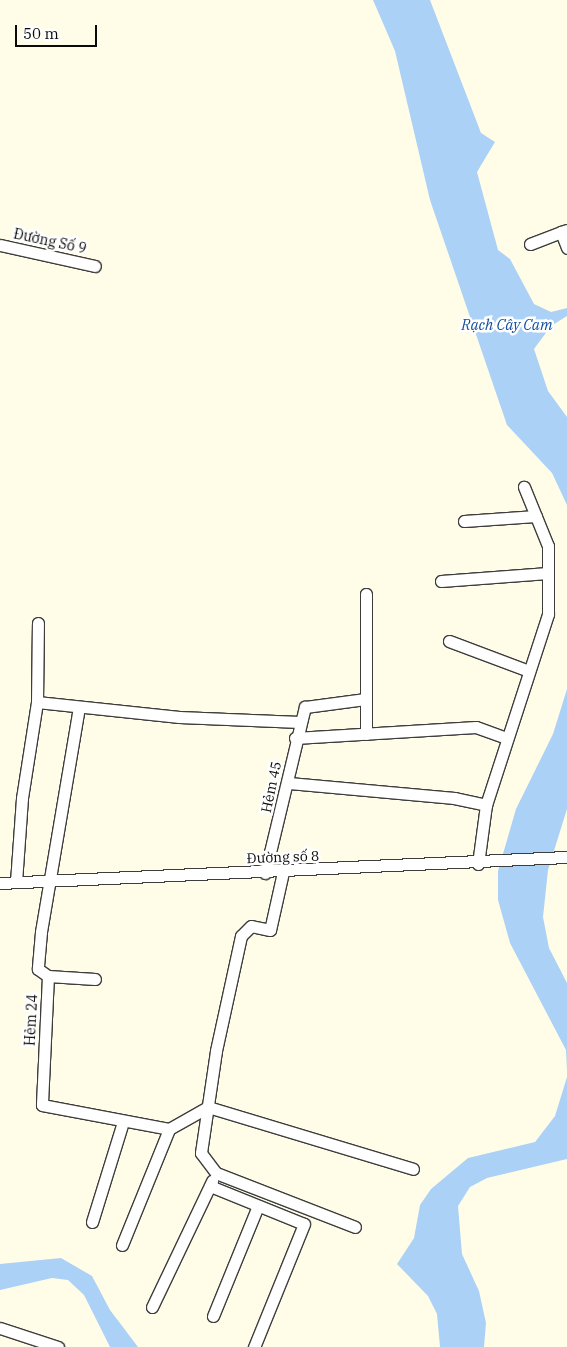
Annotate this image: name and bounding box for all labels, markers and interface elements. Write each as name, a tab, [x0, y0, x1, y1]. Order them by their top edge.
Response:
scale bar	[18, 15, 100, 47]
text: 50 m	[23, 24, 59, 43]
street label: Đường Số 9	[12, 225, 88, 257]
water label: Rạch Cây Cam	[461, 316, 553, 334]
street label: Hẻm 45	[257, 760, 285, 814]
street label: Đường số 8	[246, 847, 320, 867]
street label: Hẻm 24	[21, 994, 41, 1046]

